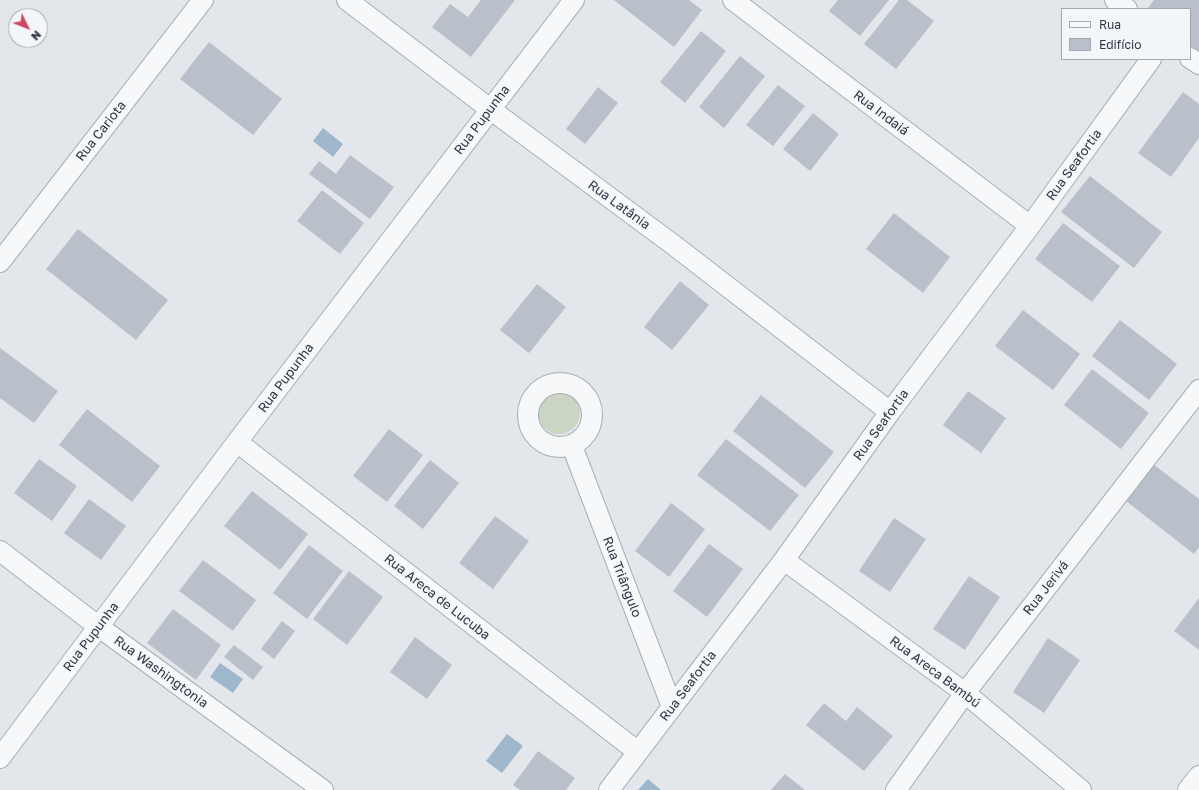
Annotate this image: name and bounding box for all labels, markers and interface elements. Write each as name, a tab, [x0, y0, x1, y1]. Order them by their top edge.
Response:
north arrow	[8, 8, 48, 48]
legend	[1061, 8, 1191, 60]
text: Rua	[1099, 17, 1121, 32]
text: N	[29, 28, 44, 43]
text: Edifício	[1099, 37, 1141, 52]
street label: Rua Pupunha	[451, 82, 513, 158]
street label: Rua Indaiá	[850, 87, 912, 139]
street label: Rua Cariota	[73, 98, 129, 164]
street label: Rua Seafortia	[1043, 126, 1105, 204]
street label: Rua Latânia	[585, 177, 653, 233]
street label: Rua Pupunha	[255, 340, 317, 416]
street label: Rua Seafortia	[850, 386, 912, 464]
street label: Rua Triângulo	[599, 534, 645, 620]
street label: Rua Areca de Lucuba	[381, 551, 493, 643]
street label: Rua Jerivá	[1020, 558, 1072, 618]
street label: Rua Pupunha	[60, 599, 122, 675]
street label: Rua Washingtonia	[111, 633, 211, 711]
street label: Rua Areca Bambú	[887, 633, 983, 711]
street label: Rua Seafortia	[656, 648, 720, 724]

